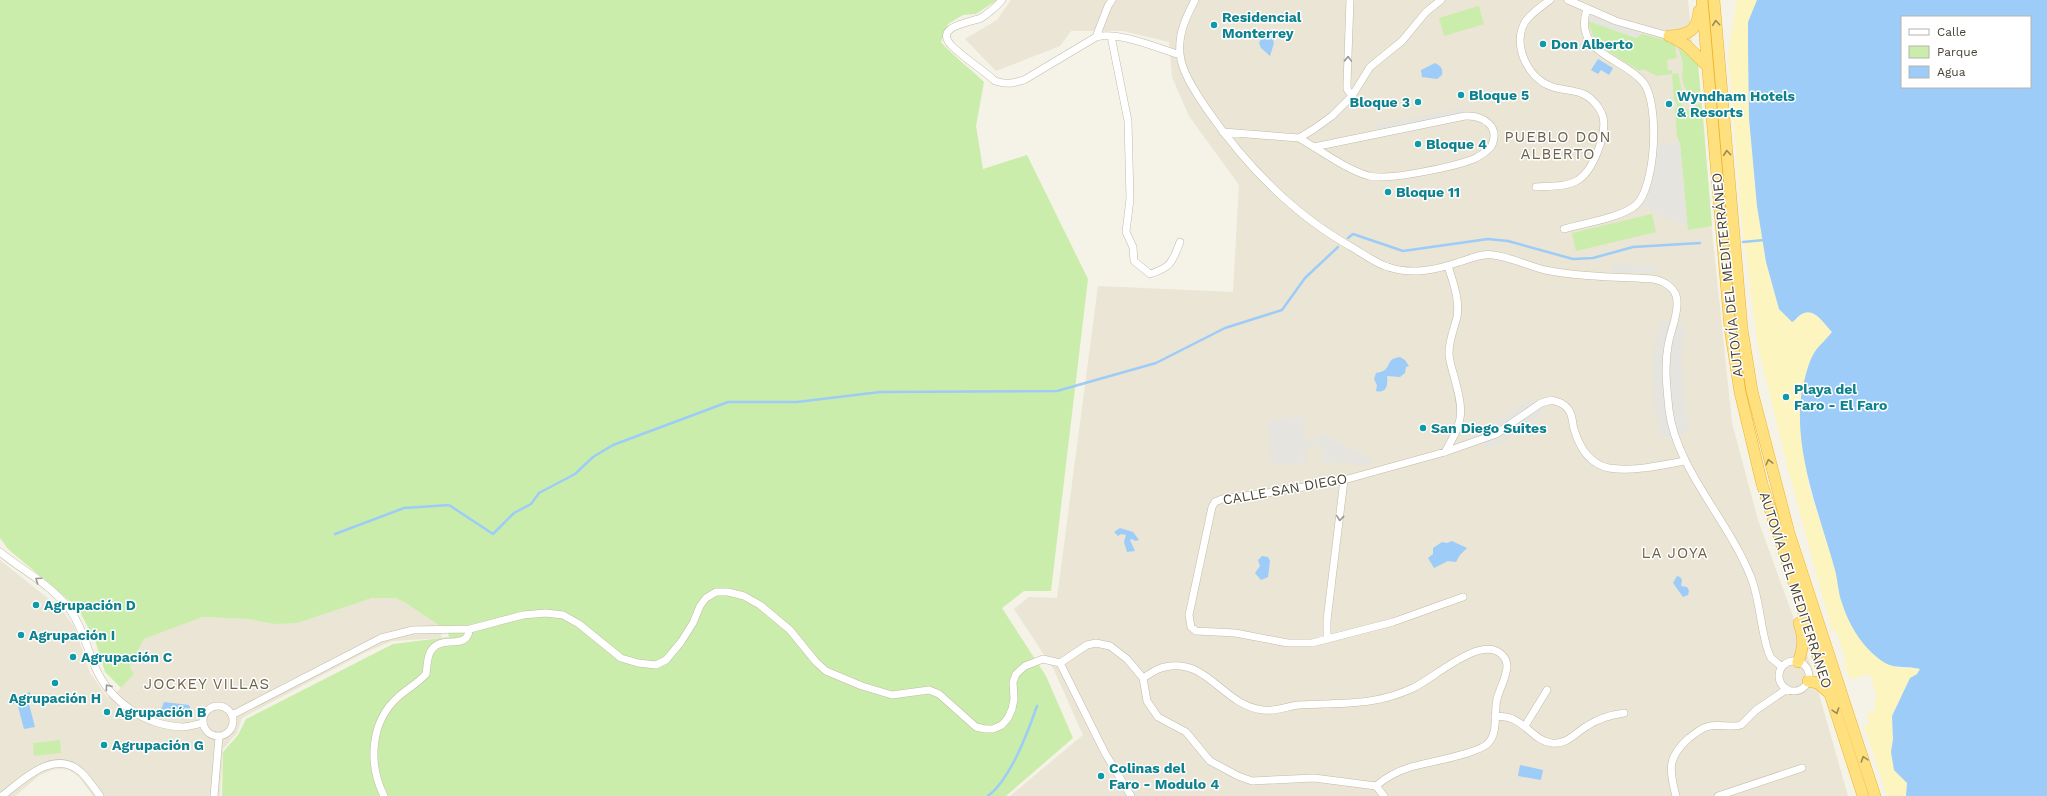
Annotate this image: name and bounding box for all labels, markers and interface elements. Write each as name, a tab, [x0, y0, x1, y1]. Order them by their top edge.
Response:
place label: Residencial Monterrey	[1222, 9, 1302, 41]
legend	[1901, 16, 2031, 88]
marker: Residencial Monterrey	[1209, 20, 1219, 30]
one-way arrow	[1712, 20, 1721, 27]
text: Calle	[1937, 25, 1966, 39]
place label: Don Alberto	[1551, 36, 1633, 52]
marker: Don Alberto	[1538, 39, 1548, 49]
text: Parque	[1937, 45, 1978, 59]
one-way arrow	[1343, 56, 1352, 62]
text: Agua	[1937, 65, 1966, 79]
place label: Bloque 5	[1469, 87, 1529, 103]
place label: Wyndham Hotels & Resorts	[1677, 88, 1796, 120]
marker: Bloque 5	[1456, 90, 1466, 100]
place label: Bloque 3	[1350, 94, 1410, 110]
marker: Bloque 3	[1413, 97, 1423, 107]
marker: Wyndham Hotels & Resorts	[1664, 99, 1674, 109]
district label: PUEBLO DON ALBERTO	[1504, 128, 1612, 163]
place label: Bloque 4	[1426, 136, 1487, 152]
marker: Bloque 4	[1413, 139, 1423, 149]
one-way arrow	[1723, 150, 1732, 156]
street label: AUTOVÍA DEL MEDITERRÁNEO	[1708, 172, 1746, 378]
place label: Bloque 11	[1396, 184, 1460, 200]
marker: Bloque 11	[1383, 187, 1393, 197]
place label: Playa del Faro - El Faro	[1794, 381, 1887, 413]
marker: Playa del Faro - El Faro	[1781, 392, 1791, 402]
place label: San Diego Suites	[1431, 420, 1547, 436]
marker: San Diego Suites	[1418, 423, 1428, 433]
one-way arrow	[1766, 458, 1774, 465]
street label: CALLE SAN DIEGO	[1222, 470, 1348, 508]
street label: AUTOVÍA DEL MEDITERRÁNEO	[1757, 490, 1835, 690]
one-way arrow	[1335, 515, 1344, 522]
district label: LA JOYA	[1642, 544, 1708, 562]
one-way arrow	[36, 578, 43, 585]
place label: Agrupación D	[44, 597, 136, 613]
marker: Agrupación D	[31, 600, 41, 610]
place label: Agrupación I	[29, 627, 115, 643]
marker: Agrupación I	[16, 630, 26, 640]
place label: Agrupación C	[81, 649, 173, 665]
marker: Agrupación C	[68, 652, 78, 662]
district label: JOCKEY VILLAS	[144, 675, 270, 693]
marker: Agrupación H	[50, 678, 60, 688]
one-way arrow	[105, 685, 112, 692]
place label: Agrupación H	[9, 690, 101, 706]
place label: Agrupación B	[115, 704, 207, 720]
marker: Agrupación B	[102, 707, 112, 717]
one-way arrow	[1831, 707, 1839, 714]
place label: Agrupación G	[112, 737, 204, 753]
marker: Agrupación G	[99, 740, 109, 750]
one-way arrow	[1860, 755, 1869, 762]
place label: Colinas del Faro - Modulo 4	[1109, 760, 1219, 792]
marker: Colinas del Faro - Modulo 4	[1096, 771, 1106, 781]

